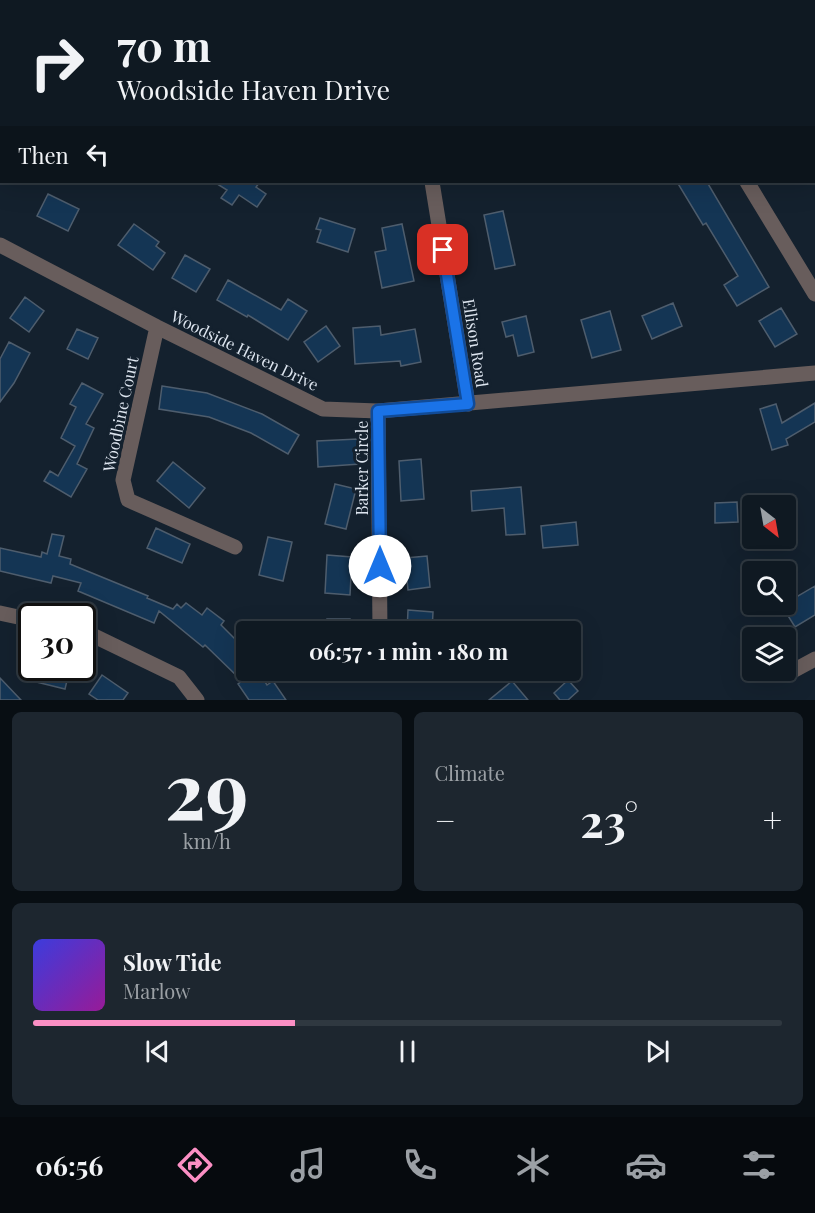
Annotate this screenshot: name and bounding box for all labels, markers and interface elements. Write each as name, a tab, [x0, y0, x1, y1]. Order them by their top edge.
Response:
text: 70 m	[117, 17, 211, 73]
icon: right	[18, 24, 96, 102]
text: Woodside Haven Drive	[117, 71, 390, 107]
icon: left	[81, 138, 114, 171]
text: Then	[18, 140, 69, 170]
pin	[417, 224, 468, 275]
icon: arrive	[426, 233, 459, 266]
street label: Ellison Road	[459, 297, 493, 389]
street label: Woodside Haven Drive	[167, 305, 322, 395]
street label: Woodbine Court	[97, 354, 143, 475]
street label: Barker Circle	[351, 421, 372, 515]
north arrow	[742, 495, 796, 549]
map controls	[742, 495, 796, 681]
position arrow	[348, 534, 412, 598]
button: search	[742, 561, 796, 615]
speed limit sign: 30	[18, 603, 96, 681]
button: layers	[742, 627, 796, 681]
text: 06:57 · 1 min · 180 m	[309, 636, 508, 666]
text: 29	[165, 736, 249, 840]
text: Climate	[435, 759, 505, 786]
text: 23°	[580, 789, 638, 849]
text: −	[435, 797, 456, 841]
text: +	[763, 797, 782, 841]
text: km/h	[183, 827, 231, 854]
text: Slow Tide	[123, 947, 222, 977]
text: Marlow	[123, 977, 191, 1004]
icon: previous	[141, 1035, 174, 1068]
icon: pause	[391, 1035, 424, 1068]
icon: next	[641, 1035, 674, 1068]
icon: directions	[174, 1144, 216, 1186]
icon: music	[287, 1144, 329, 1186]
icon: phone	[399, 1144, 441, 1186]
icon: climate	[512, 1144, 554, 1186]
icon: car	[625, 1144, 667, 1186]
icon: filters	[738, 1144, 780, 1186]
text: 06:56	[35, 1147, 103, 1183]

